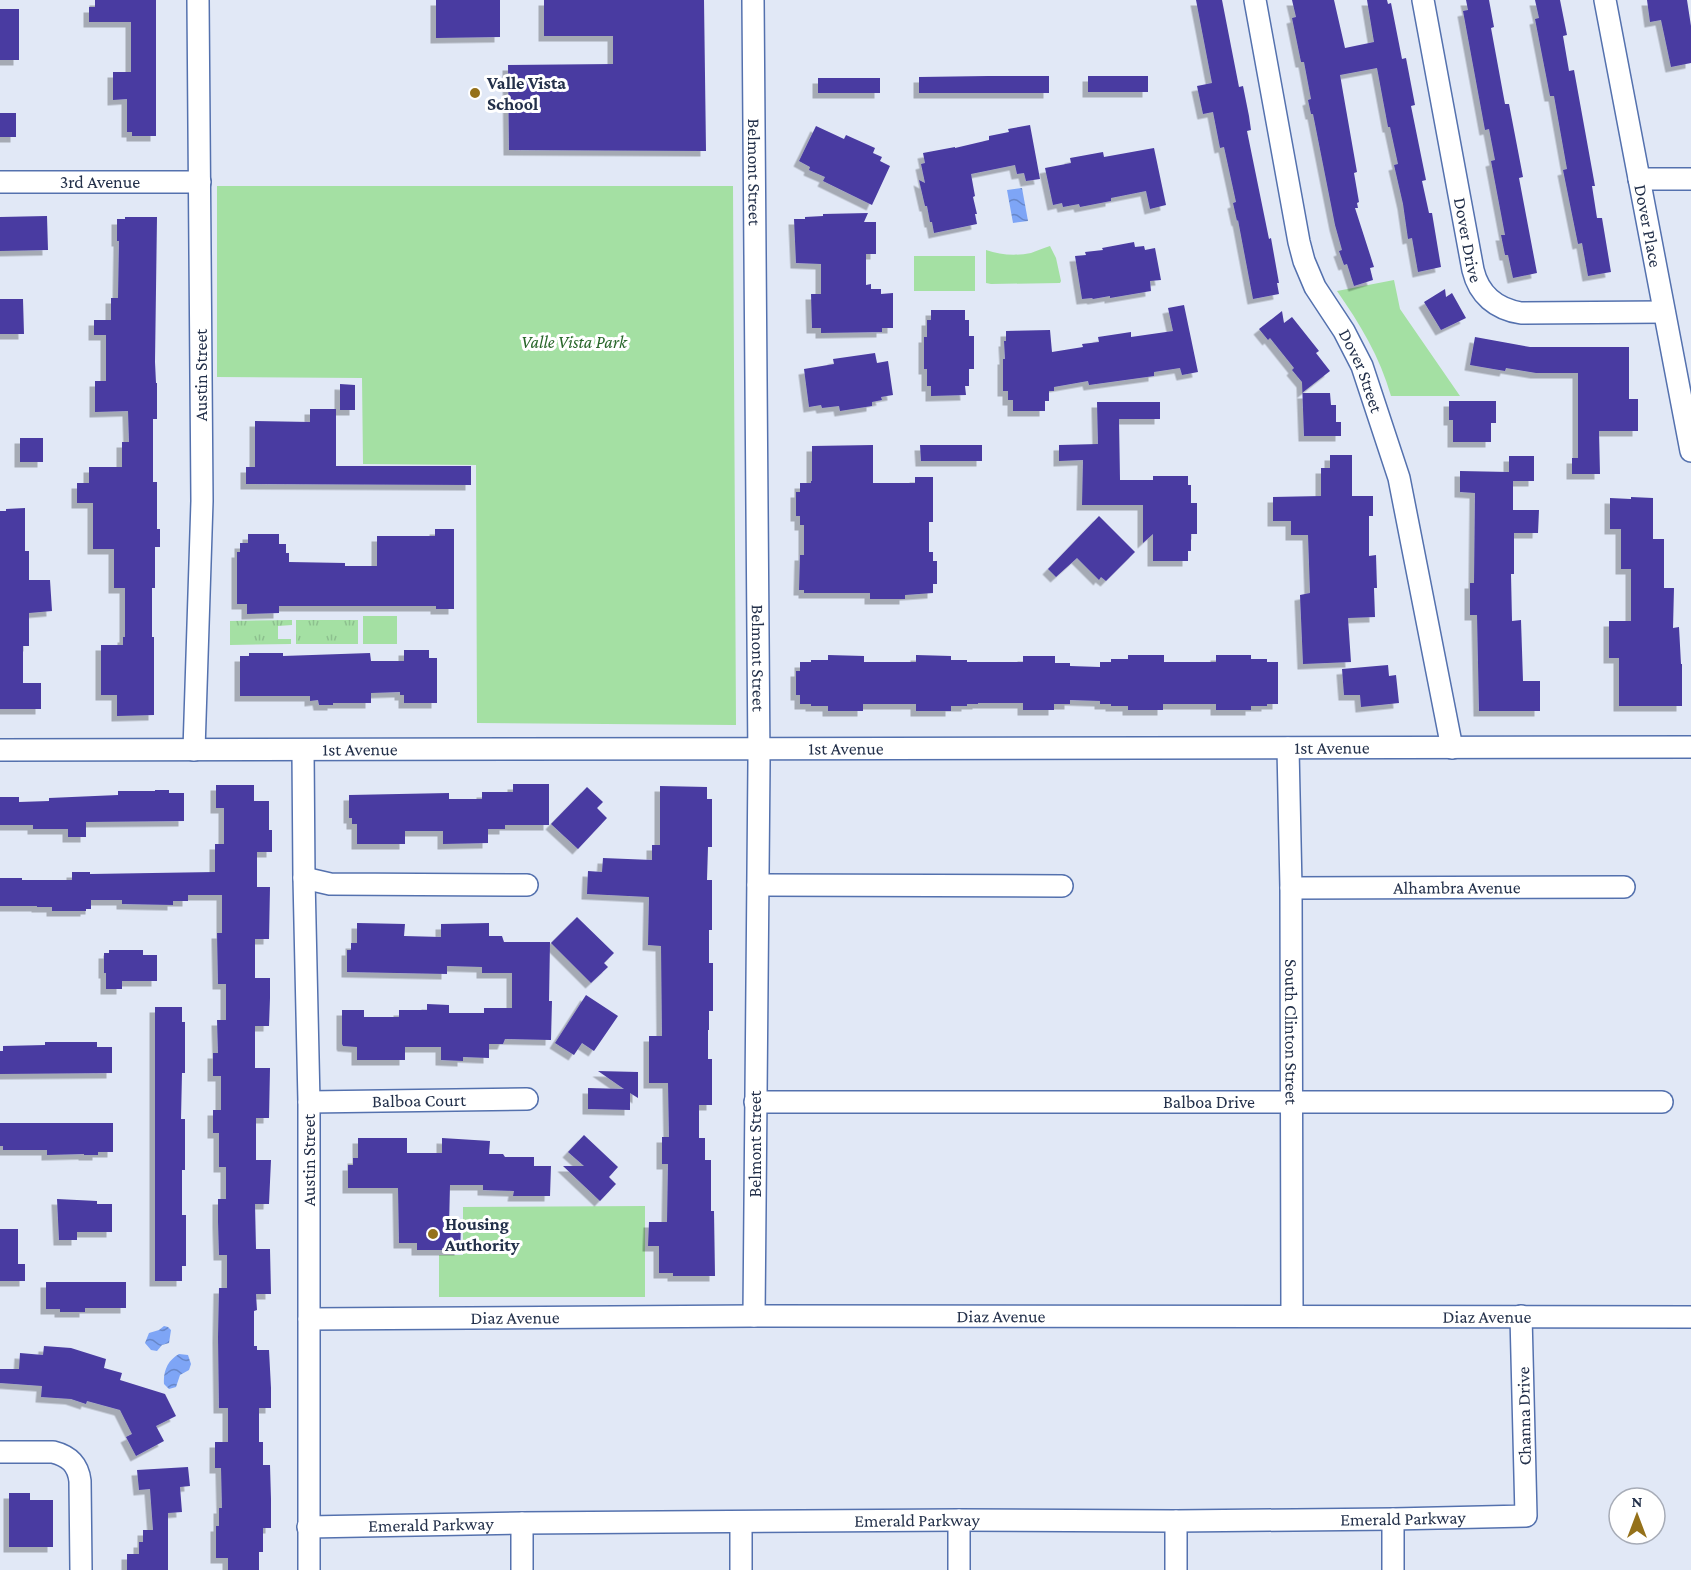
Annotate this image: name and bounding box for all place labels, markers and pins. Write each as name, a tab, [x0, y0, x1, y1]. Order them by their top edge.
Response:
place label: Valle Vista School	[486, 73, 566, 114]
marker: Valle Vista School	[468, 86, 482, 100]
place label: Housing Authority	[444, 1214, 520, 1255]
marker: Housing Authority	[426, 1227, 440, 1241]

